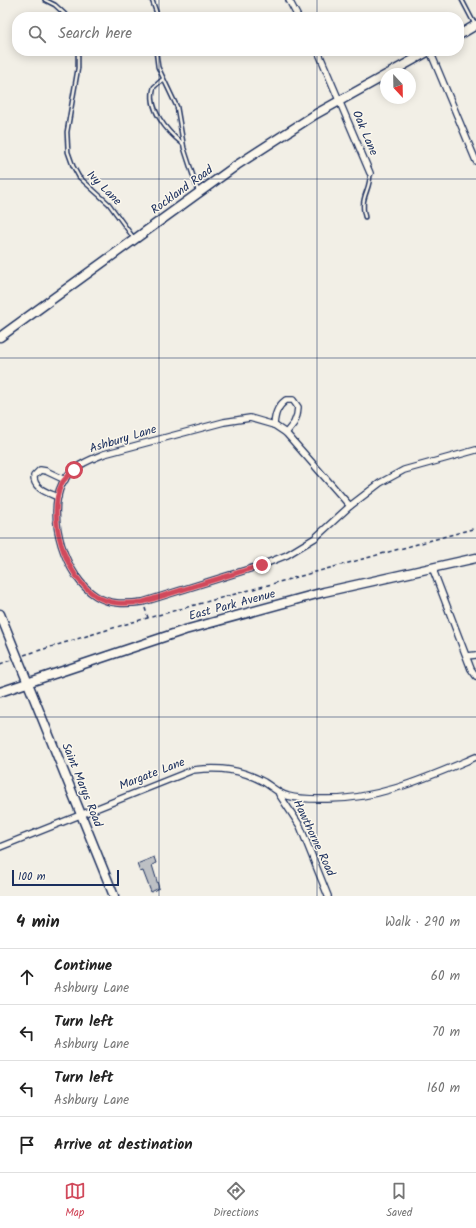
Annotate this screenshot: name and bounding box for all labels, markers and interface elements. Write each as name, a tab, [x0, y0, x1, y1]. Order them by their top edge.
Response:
search box	[12, 12, 464, 56]
text: Search here	[58, 22, 132, 46]
icon: search	[26, 23, 48, 45]
north arrow	[380, 68, 416, 104]
street label: Oak Lane	[347, 107, 383, 159]
street label: Rockland Road	[147, 160, 218, 219]
street label: Ivy Lane	[82, 166, 126, 210]
street label: Ashbury Lane	[87, 420, 159, 458]
route start	[65, 461, 83, 479]
route end	[253, 556, 271, 574]
street label: East Park Avenue	[187, 584, 278, 626]
street label: Saint Marys Road	[56, 740, 108, 831]
street label: Margate Lane	[116, 753, 188, 795]
street label: Hawthorne Road	[288, 796, 341, 880]
scale bar	[12, 868, 119, 887]
text: 100 m	[18, 868, 46, 886]
text: 4 min	[16, 909, 60, 936]
text: Walk · 290 m	[385, 912, 460, 933]
text: Continue	[54, 954, 112, 978]
icon: ahead	[16, 966, 38, 988]
text: 60 m	[431, 966, 460, 987]
text: Ashbury Lane	[54, 978, 129, 999]
text: Turn left	[54, 1010, 114, 1034]
icon: left	[16, 1022, 38, 1044]
text: 70 m	[432, 1022, 460, 1043]
text: Ashbury Lane	[54, 1034, 129, 1055]
text: Turn left	[54, 1066, 114, 1090]
icon: left	[16, 1078, 38, 1100]
text: 160 m	[427, 1078, 460, 1099]
text: Ashbury Lane	[54, 1090, 129, 1111]
text: Arrive at destination	[54, 1133, 193, 1157]
icon: arrive	[16, 1134, 38, 1156]
tab: Map	[64, 1180, 86, 1222]
tab: Directions	[213, 1180, 259, 1222]
tab: Saved	[386, 1180, 412, 1222]

